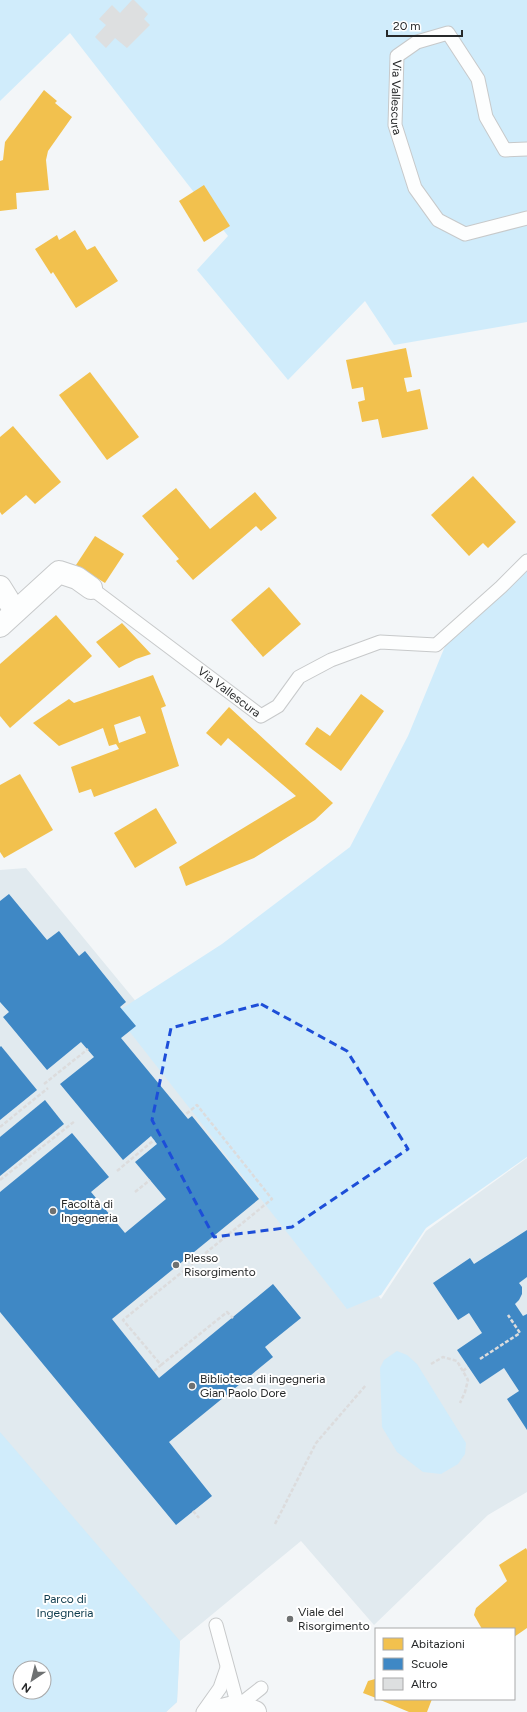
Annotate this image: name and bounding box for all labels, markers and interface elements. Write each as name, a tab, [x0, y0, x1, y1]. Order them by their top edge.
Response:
scale bar	[387, 12, 462, 38]
text: 20 m	[393, 19, 421, 33]
street label: Via Vallescura	[388, 60, 405, 137]
street label: Via Vallescura	[195, 664, 263, 720]
place label: Facoltà di Ingegneria	[61, 1197, 118, 1225]
marker: Facoltà di Ingegneria	[48, 1206, 58, 1216]
place label: Plesso Risorgimento	[184, 1251, 256, 1279]
marker: Plesso Risorgimento	[171, 1260, 181, 1270]
place label: Biblioteca di ingegneria Gian Paolo Dore	[200, 1372, 325, 1400]
marker: Biblioteca di ingegneria Gian Paolo Dore	[187, 1381, 197, 1391]
park label: Parco di Ingegneria	[37, 1592, 93, 1620]
place label: Viale del Risorgimento	[298, 1605, 370, 1633]
marker: Viale del Risorgimento	[285, 1614, 295, 1624]
legend	[375, 1628, 515, 1700]
text: Abitazioni	[411, 1637, 465, 1651]
text: Scuole	[411, 1657, 448, 1671]
north arrow	[12, 1660, 52, 1700]
text: Altro	[411, 1677, 437, 1691]
text: N	[19, 1680, 34, 1696]

